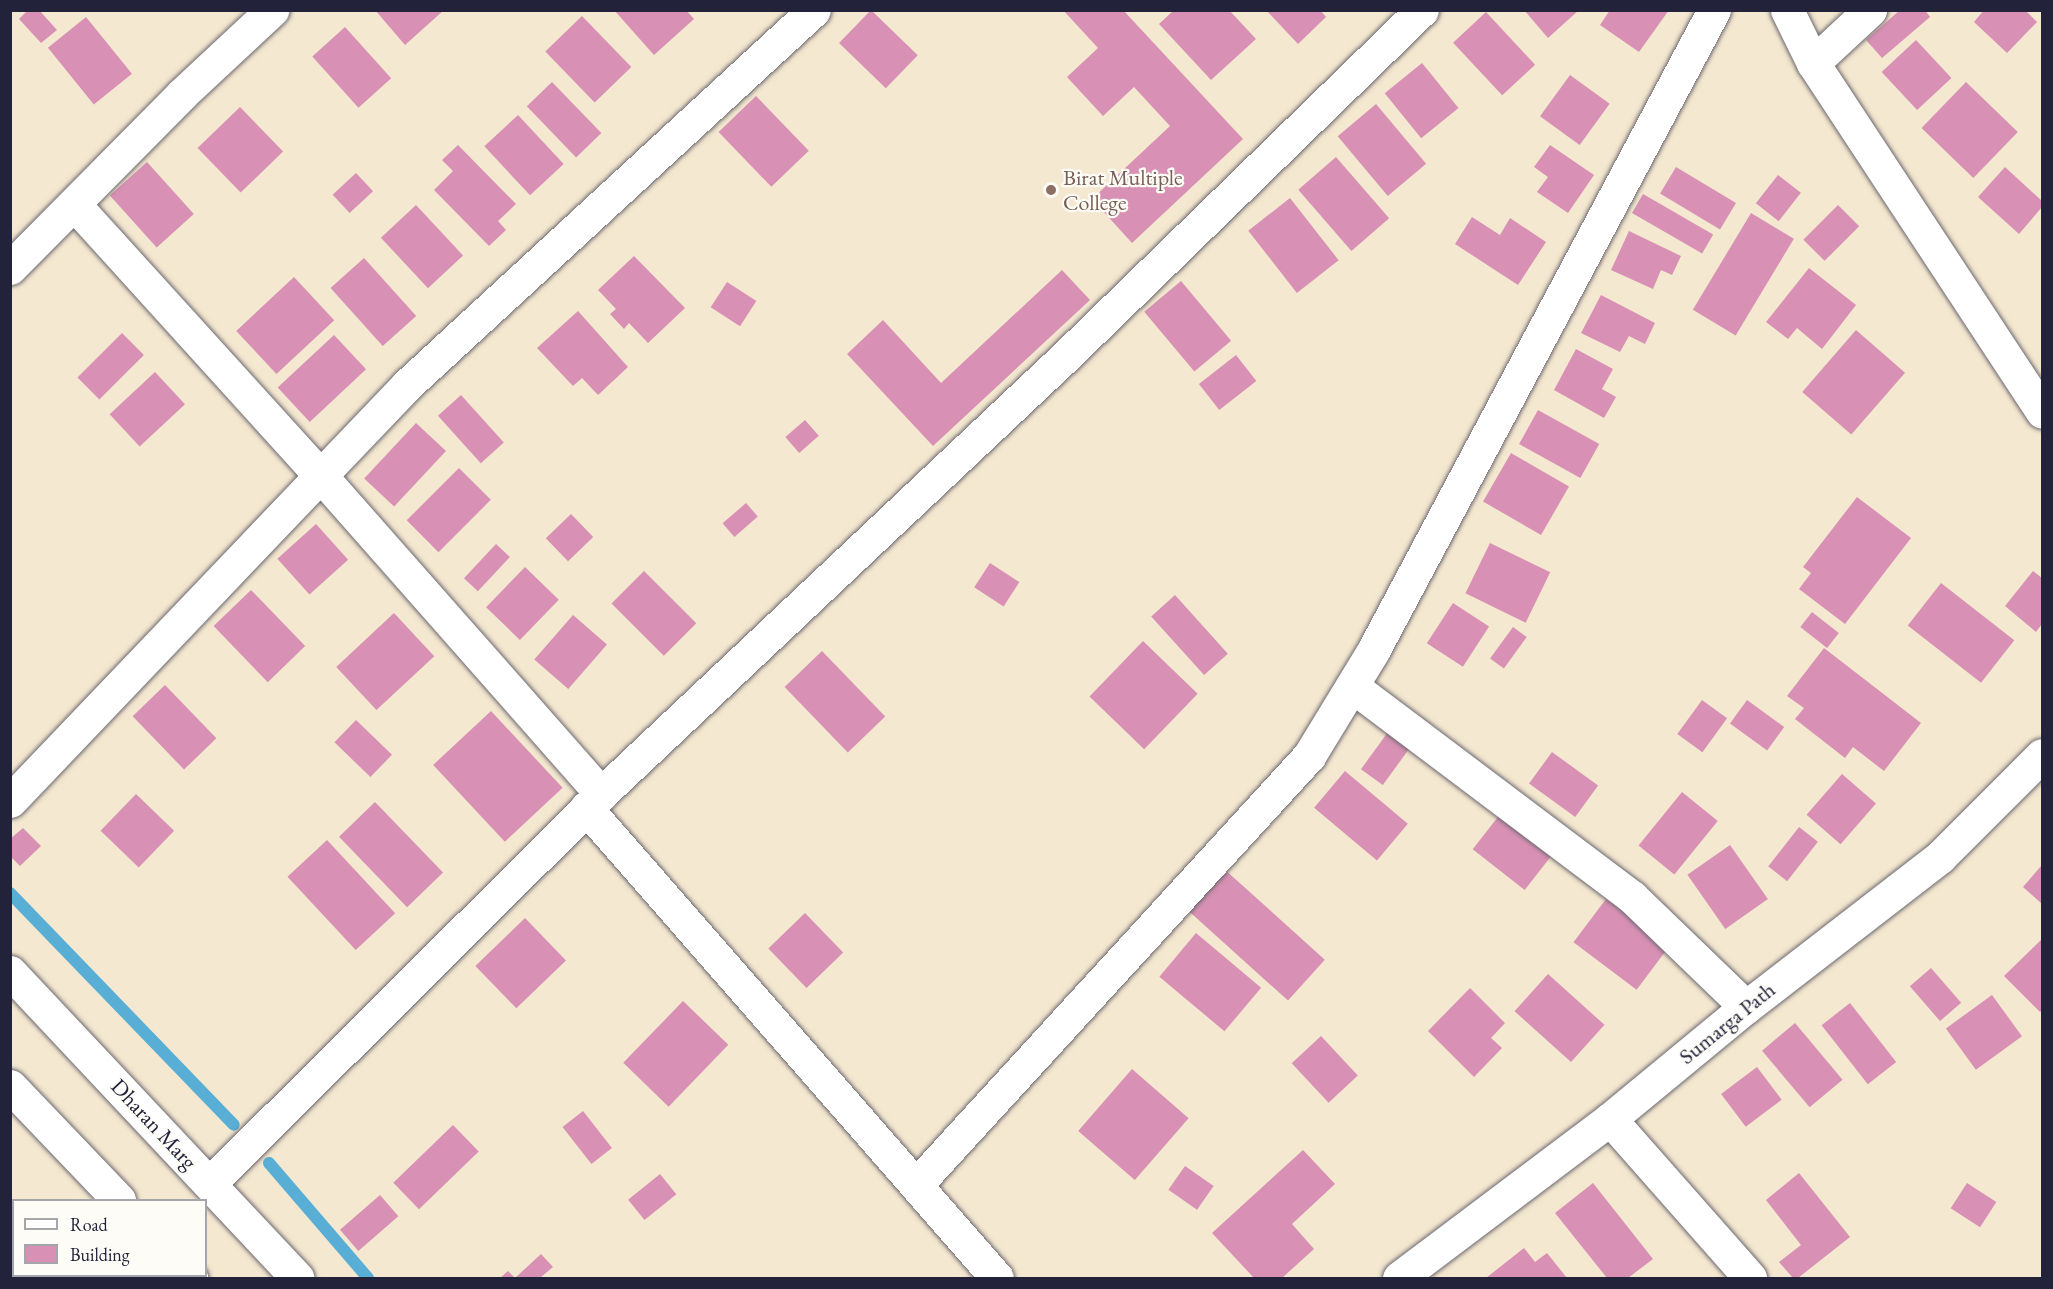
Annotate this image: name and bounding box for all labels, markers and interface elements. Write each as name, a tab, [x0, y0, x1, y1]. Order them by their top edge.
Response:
place label: Birat Multiple College	[1063, 164, 1183, 216]
marker: Birat Multiple College	[1044, 183, 1058, 197]
street label: Sumarga Path	[1674, 976, 1780, 1070]
street label: Dharan Marg	[106, 1073, 202, 1175]
legend	[12, 1199, 207, 1277]
text: Road	[70, 1213, 108, 1236]
text: Building	[70, 1243, 130, 1266]

